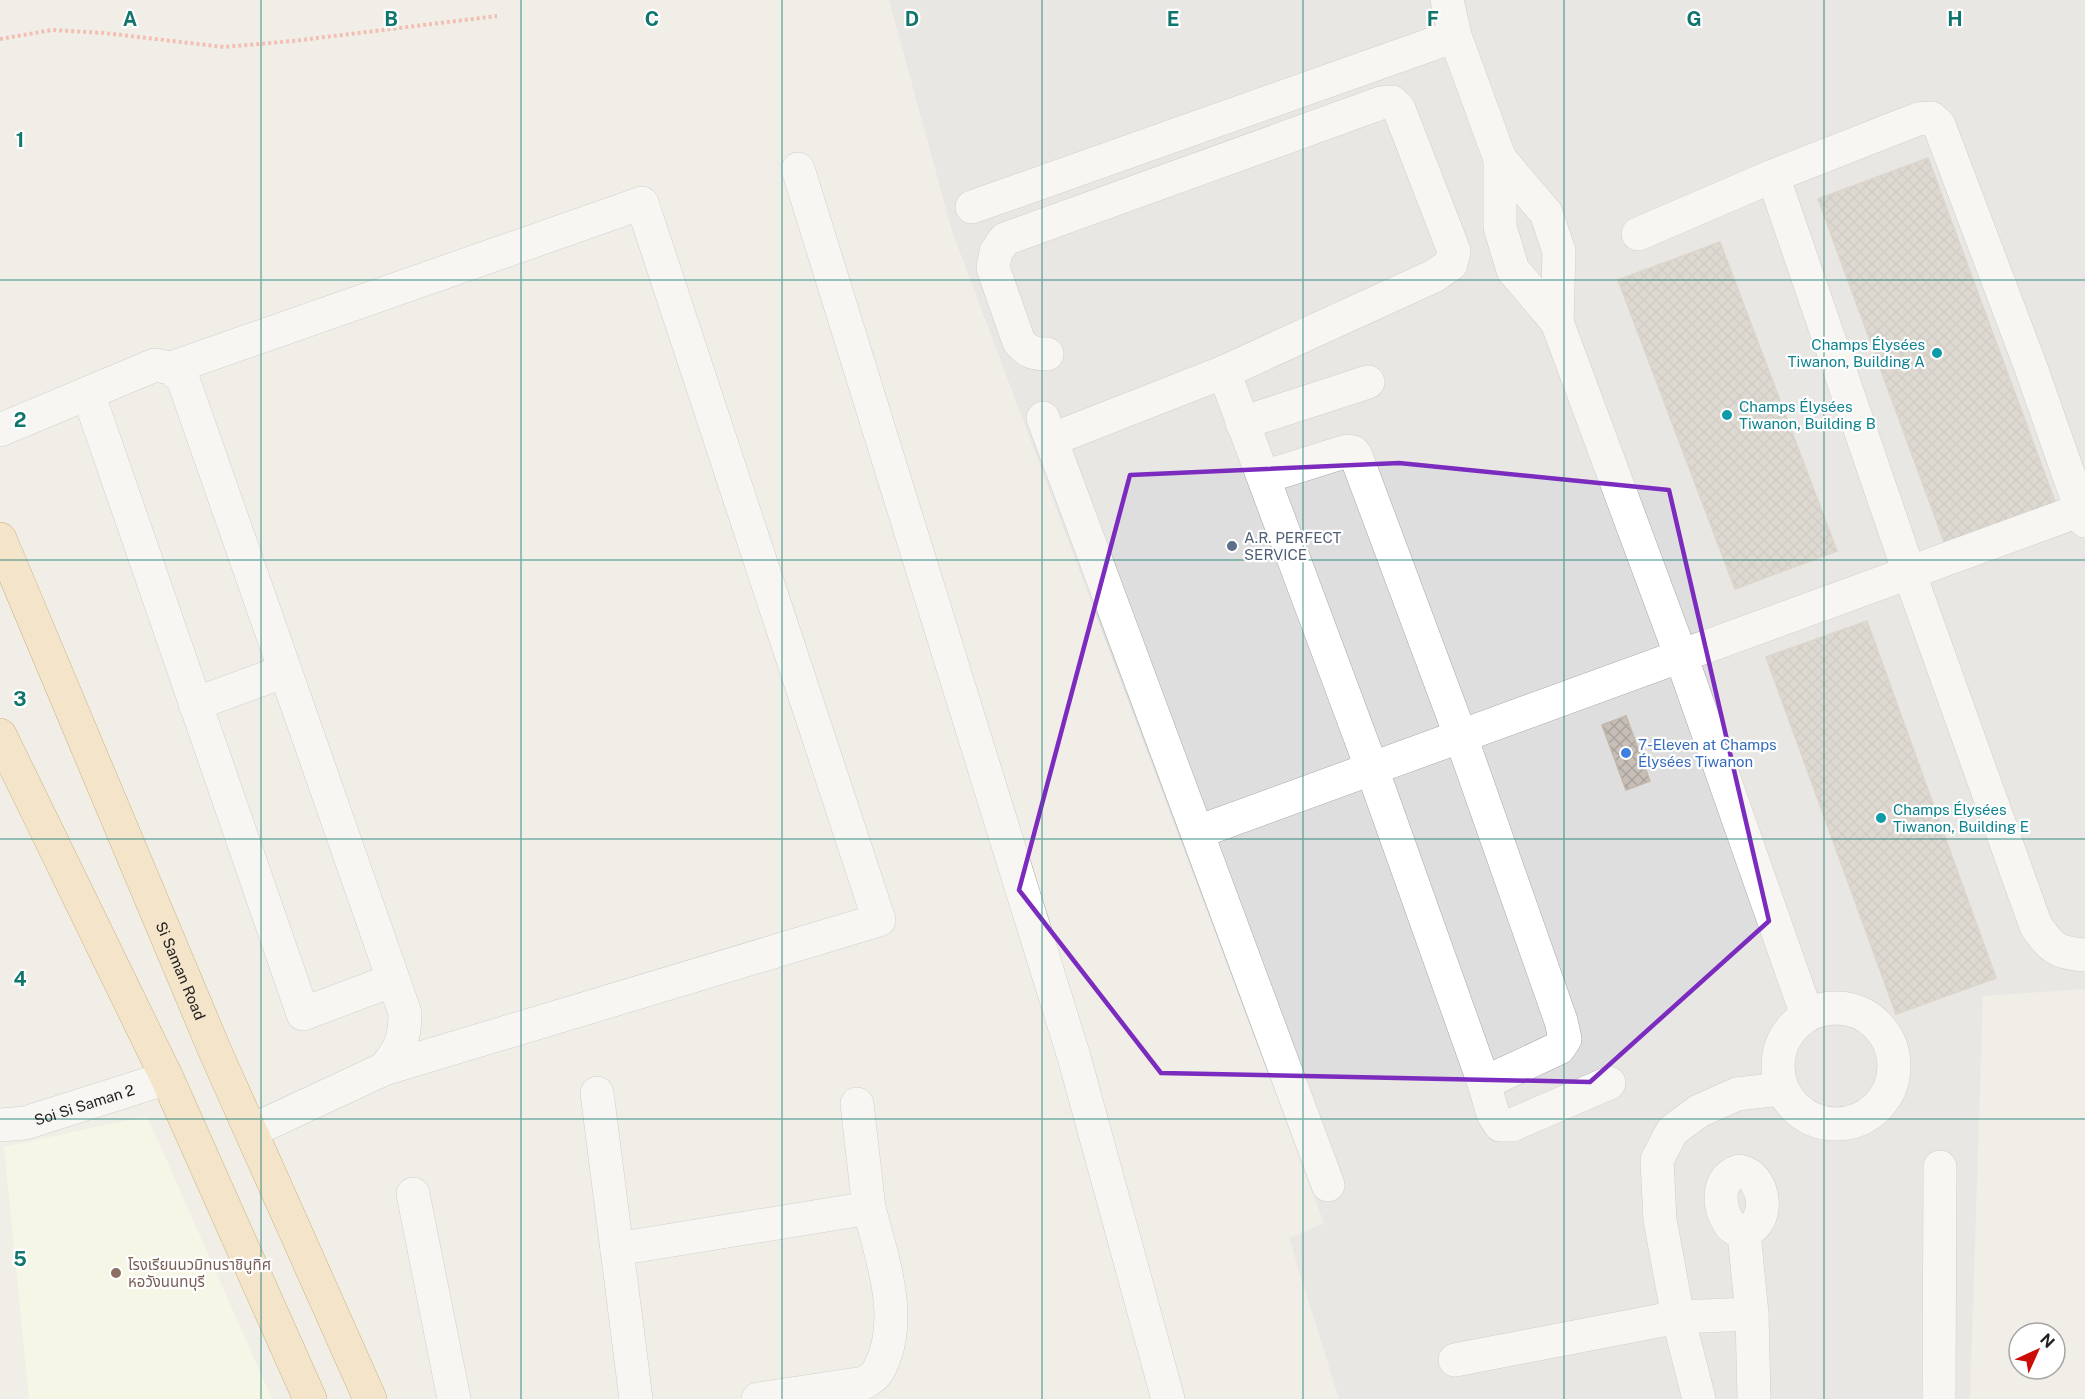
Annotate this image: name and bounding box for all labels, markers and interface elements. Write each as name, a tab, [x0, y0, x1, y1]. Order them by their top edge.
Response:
text: A	[123, 7, 137, 31]
text: B	[384, 7, 398, 31]
text: C	[645, 7, 659, 31]
text: D	[905, 7, 919, 31]
text: E	[1167, 7, 1179, 31]
text: F	[1427, 7, 1439, 31]
text: G	[1686, 7, 1702, 31]
text: H	[1947, 7, 1963, 31]
text: 1	[16, 128, 24, 152]
place label: Champs Élysées Tiwanon, Building A	[1788, 336, 1925, 370]
marker: Champs Élysées Tiwanon, Building A	[1930, 346, 1944, 360]
place label: Champs Élysées Tiwanon, Building B	[1739, 398, 1876, 432]
text: 2	[14, 408, 26, 432]
marker: Champs Élysées Tiwanon, Building B	[1720, 408, 1734, 422]
place label: A.R. PERFECT SERVICE	[1244, 529, 1341, 563]
marker: A.R. PERFECT SERVICE	[1225, 539, 1239, 553]
text: 3	[13, 687, 27, 711]
place label: 7-Eleven at Champs Élysées Tiwanon	[1638, 736, 1777, 770]
marker: 7-Eleven at Champs Élysées Tiwanon	[1619, 746, 1633, 760]
place label: Champs Élysées Tiwanon, Building E	[1893, 801, 2029, 835]
marker: Champs Élysées Tiwanon, Building E	[1874, 811, 1888, 825]
street label: Si Saman Road	[153, 919, 209, 1022]
text: 4	[13, 967, 27, 991]
street label: Soi Si Saman 2	[32, 1080, 136, 1128]
text: 5	[13, 1247, 27, 1271]
place label: โรงเรียนนวมิทนราชินูทิศ หอวังนนทบุรี	[128, 1256, 271, 1291]
marker: โรงเรียนนวมิทนราชินูทิศ หอวังนนทบุรี	[109, 1266, 123, 1280]
north arrow	[2007, 1321, 2067, 1381]
text: N	[2036, 1330, 2058, 1352]

